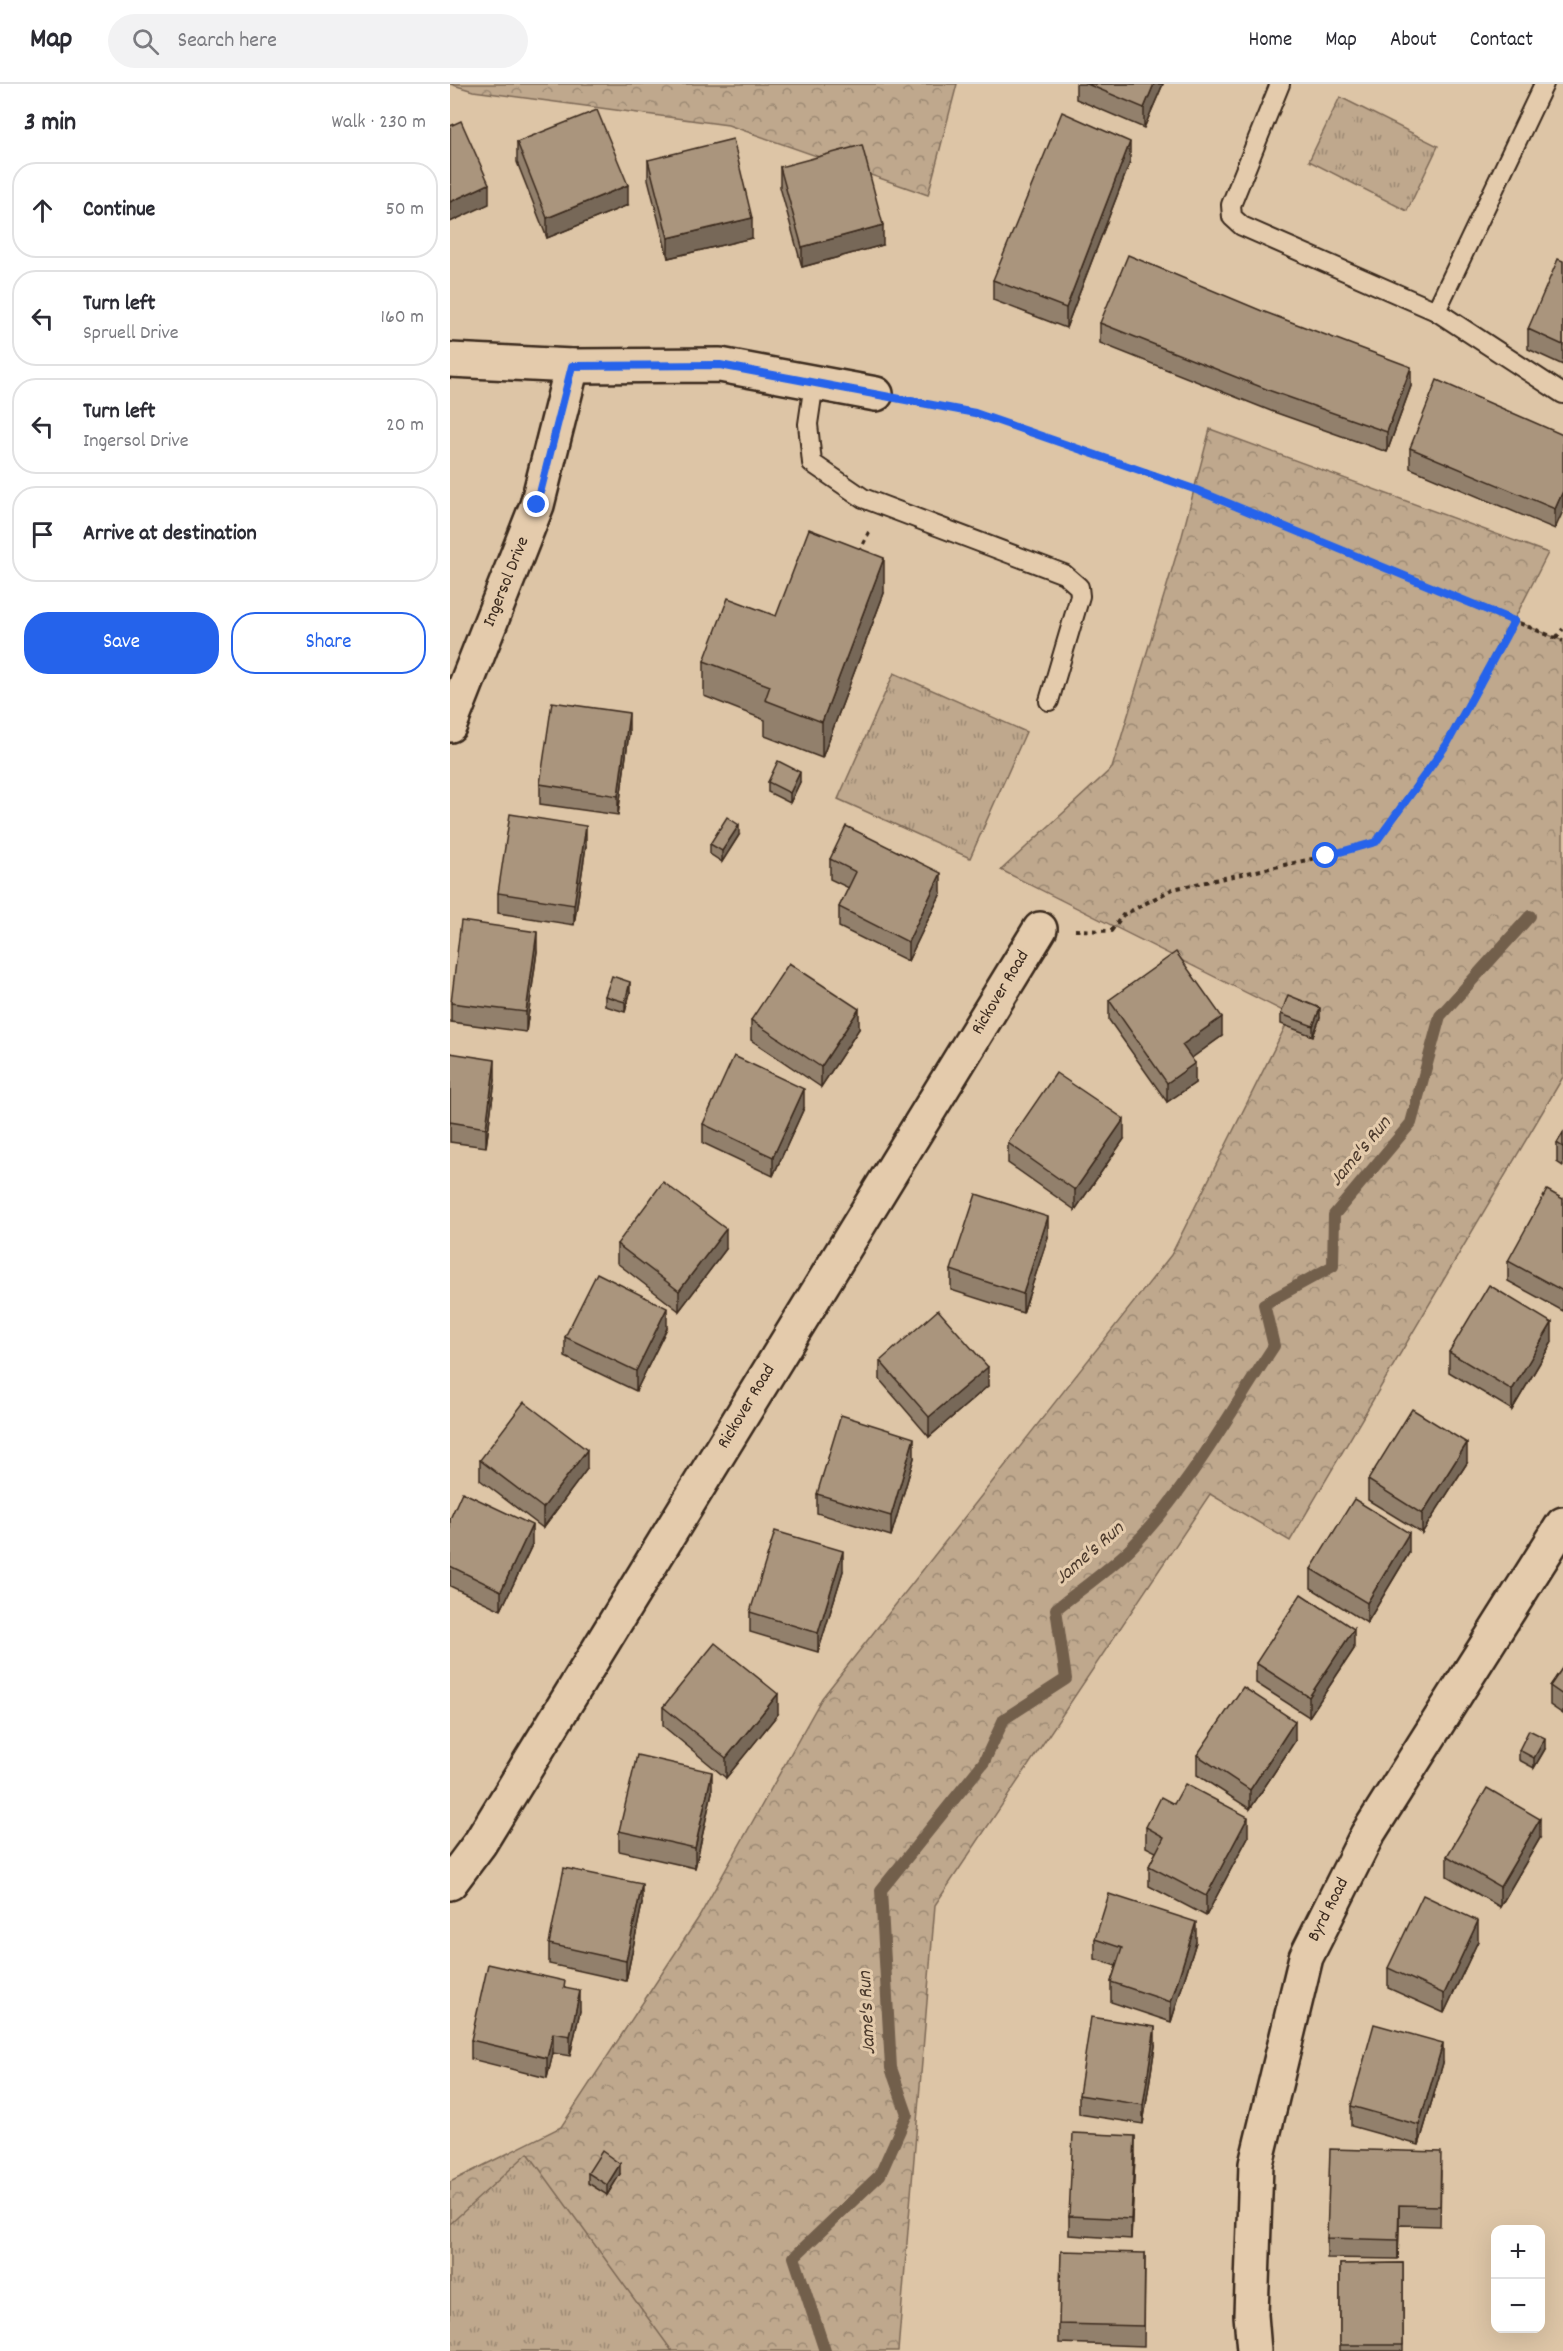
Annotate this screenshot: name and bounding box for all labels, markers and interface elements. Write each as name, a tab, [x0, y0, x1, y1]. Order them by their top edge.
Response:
search box	[108, 14, 528, 68]
text: Map	[30, 21, 72, 61]
icon: search	[129, 25, 162, 58]
text: Search here	[177, 26, 277, 57]
text: Home	[1248, 26, 1292, 56]
text: Map	[1325, 26, 1357, 56]
text: About	[1390, 26, 1437, 56]
text: Contact	[1470, 26, 1533, 56]
text: 3 min	[24, 105, 76, 142]
text: Walk · 230 m	[332, 109, 426, 137]
icon: ahead	[26, 194, 59, 227]
text: Continue	[83, 195, 155, 226]
text: 50 m	[386, 196, 424, 224]
text: Turn left	[83, 289, 155, 320]
icon: left	[26, 302, 59, 335]
text: 160 m	[381, 304, 424, 332]
text: Spruell Drive	[83, 320, 179, 348]
text: Turn left	[83, 397, 155, 428]
icon: left	[26, 410, 59, 443]
text: 20 m	[386, 412, 424, 440]
text: Ingersol Drive	[83, 428, 189, 456]
route end	[523, 491, 549, 517]
icon: arrive	[26, 518, 59, 551]
text: Arrive at destination	[83, 519, 257, 550]
street label: Ingersol Drive	[478, 533, 536, 631]
button: Save	[24, 612, 219, 674]
button: Share	[231, 612, 426, 674]
route start	[1312, 842, 1338, 868]
street label: Rickover Road	[966, 946, 1036, 1040]
water label: Jame's Run	[1323, 1110, 1399, 1193]
street label: Rickover Road	[712, 1360, 782, 1454]
water label: Jame's Run	[1049, 1515, 1131, 1592]
street label: Byrd Road	[1302, 1874, 1356, 1946]
water label: Jame's Run	[852, 1970, 884, 2056]
map controls	[1491, 2225, 1545, 2333]
button: +	[1491, 2225, 1545, 2279]
button: −	[1491, 2279, 1545, 2333]

